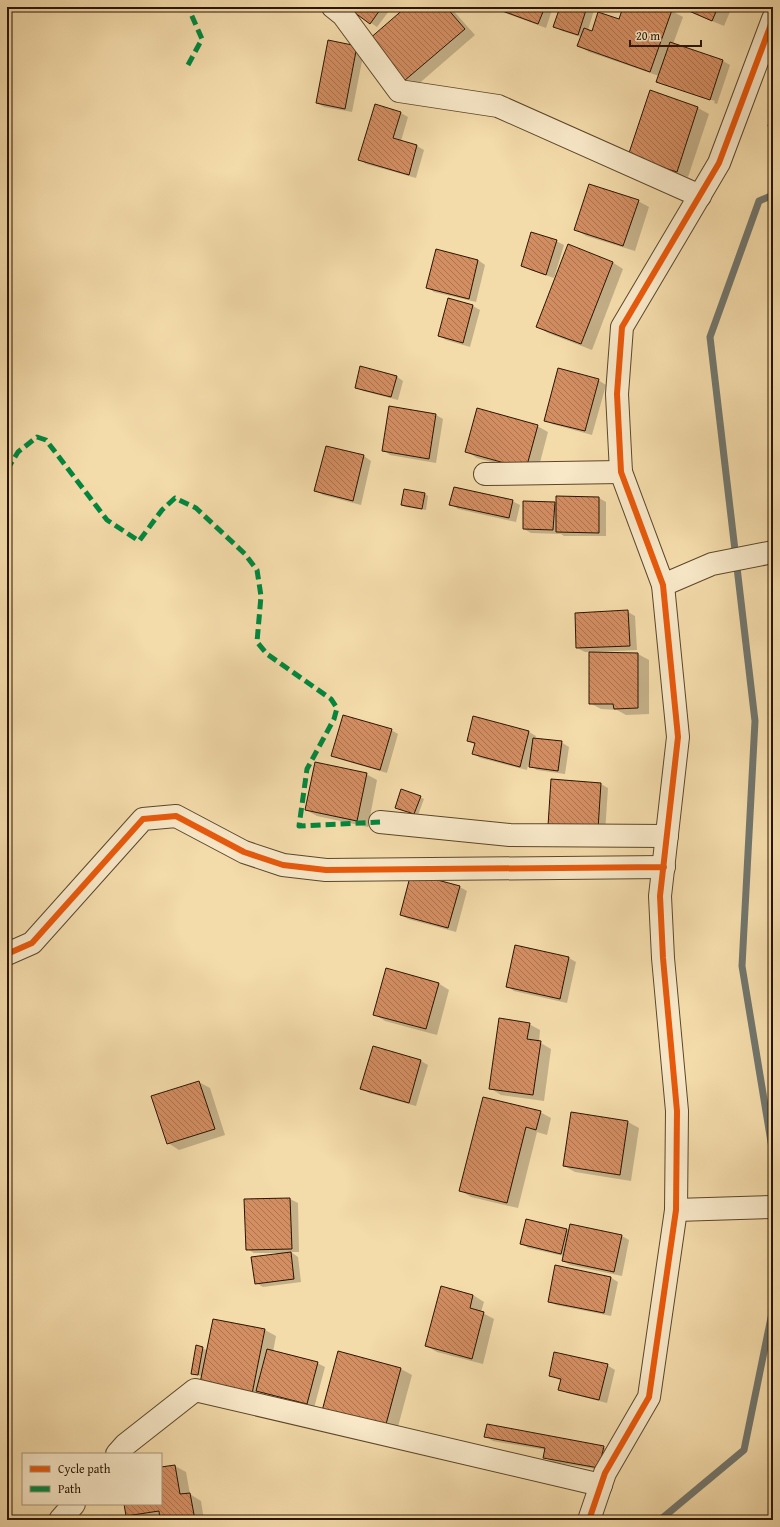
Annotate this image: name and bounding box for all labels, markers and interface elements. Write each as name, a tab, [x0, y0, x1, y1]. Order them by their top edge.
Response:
scale bar	[630, 22, 701, 48]
text: 20 m	[636, 27, 660, 44]
legend	[22, 1453, 162, 1505]
text: Cycle path	[58, 1460, 111, 1477]
text: Path	[58, 1480, 81, 1497]

